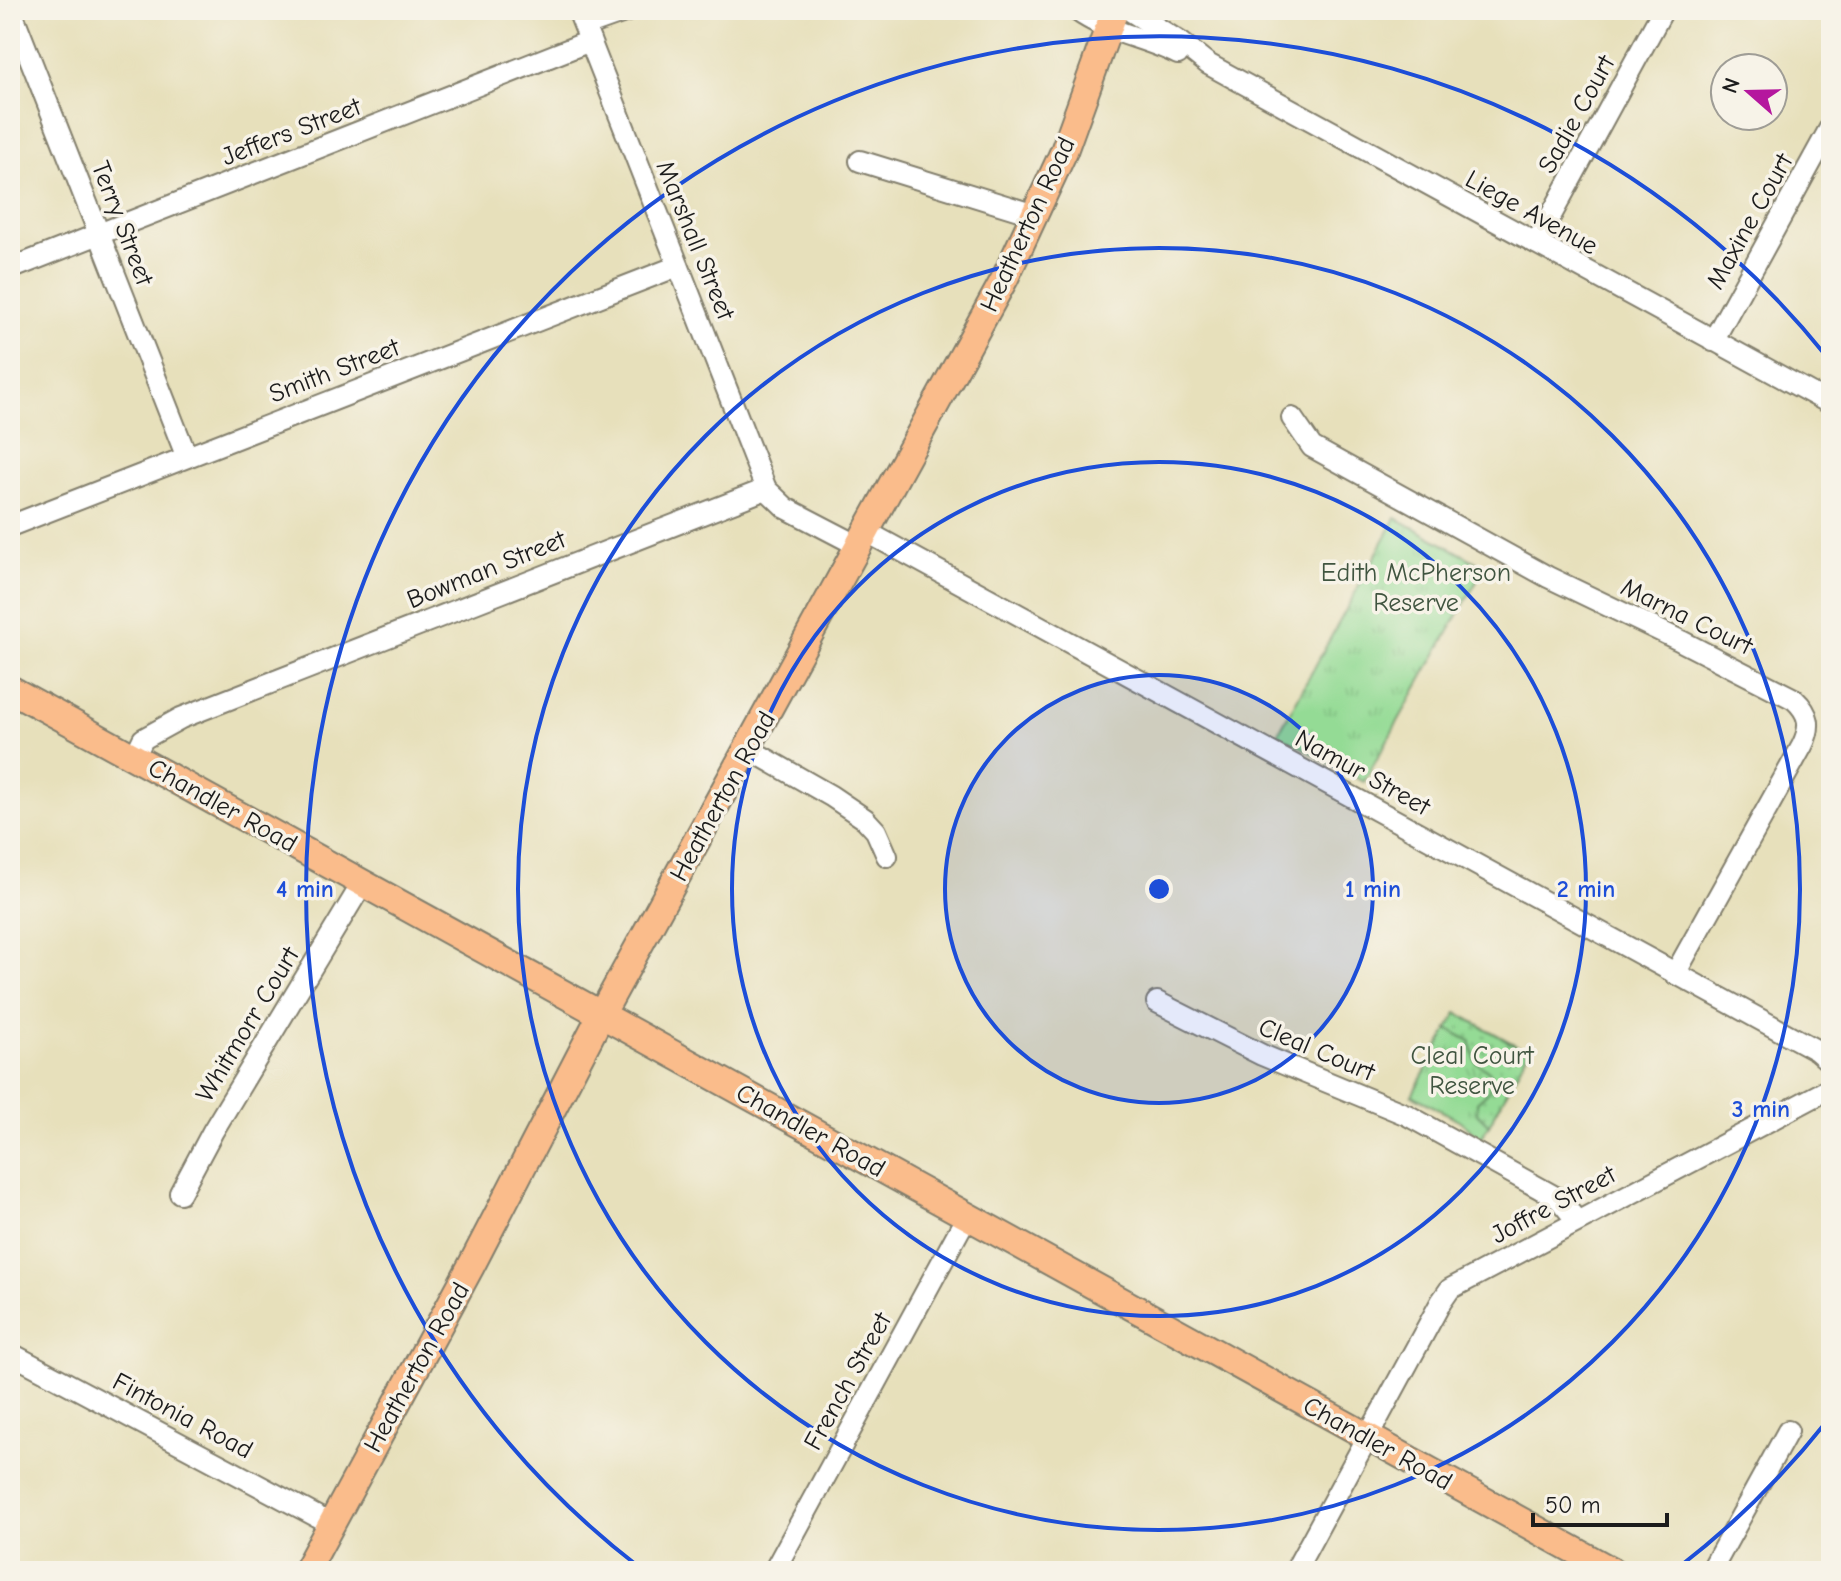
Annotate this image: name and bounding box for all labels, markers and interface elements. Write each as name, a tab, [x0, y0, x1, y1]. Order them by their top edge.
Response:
street label: Sadie Court	[1532, 49, 1622, 179]
north arrow	[1709, 52, 1789, 132]
text: N	[1716, 74, 1746, 97]
street label: Jeffers Street	[217, 91, 367, 172]
street label: Heatherton Road	[974, 132, 1082, 317]
street label: Maxine Court	[1700, 147, 1800, 294]
street label: Marshall Street	[650, 156, 741, 326]
street label: Terry Street	[85, 157, 160, 291]
street label: Liege Avenue	[1460, 164, 1603, 262]
street label: Smith Street	[265, 332, 405, 409]
street label: Bowman Street	[403, 524, 571, 615]
park label: Edith McPherson Reserve	[1321, 558, 1511, 618]
street label: Marna Court	[1616, 572, 1759, 662]
street label: Heatherton Road	[664, 706, 782, 887]
street label: Namur Street	[1290, 724, 1436, 823]
street label: Chandler Road	[143, 753, 302, 859]
text: 4 min	[276, 875, 334, 903]
centre of rings	[1145, 875, 1173, 903]
text: 1 min	[1345, 875, 1401, 903]
text: 2 min	[1557, 875, 1615, 903]
street label: Whitmorr Court	[190, 940, 307, 1107]
street label: Cleal Court	[1254, 1012, 1381, 1088]
park label: Cleal Court Reserve	[1410, 1041, 1535, 1101]
street label: Chandler Road	[731, 1078, 890, 1184]
text: 3 min	[1732, 1095, 1790, 1123]
street label: Joffre Street	[1486, 1159, 1622, 1250]
street label: Heatherton Road	[358, 1277, 476, 1458]
street label: French Street	[798, 1306, 899, 1455]
street label: Fintonia Road	[107, 1366, 258, 1465]
street label: Chandler Road	[1298, 1391, 1457, 1497]
scale bar	[1533, 1477, 1667, 1527]
text: 50 m	[1545, 1491, 1601, 1519]

